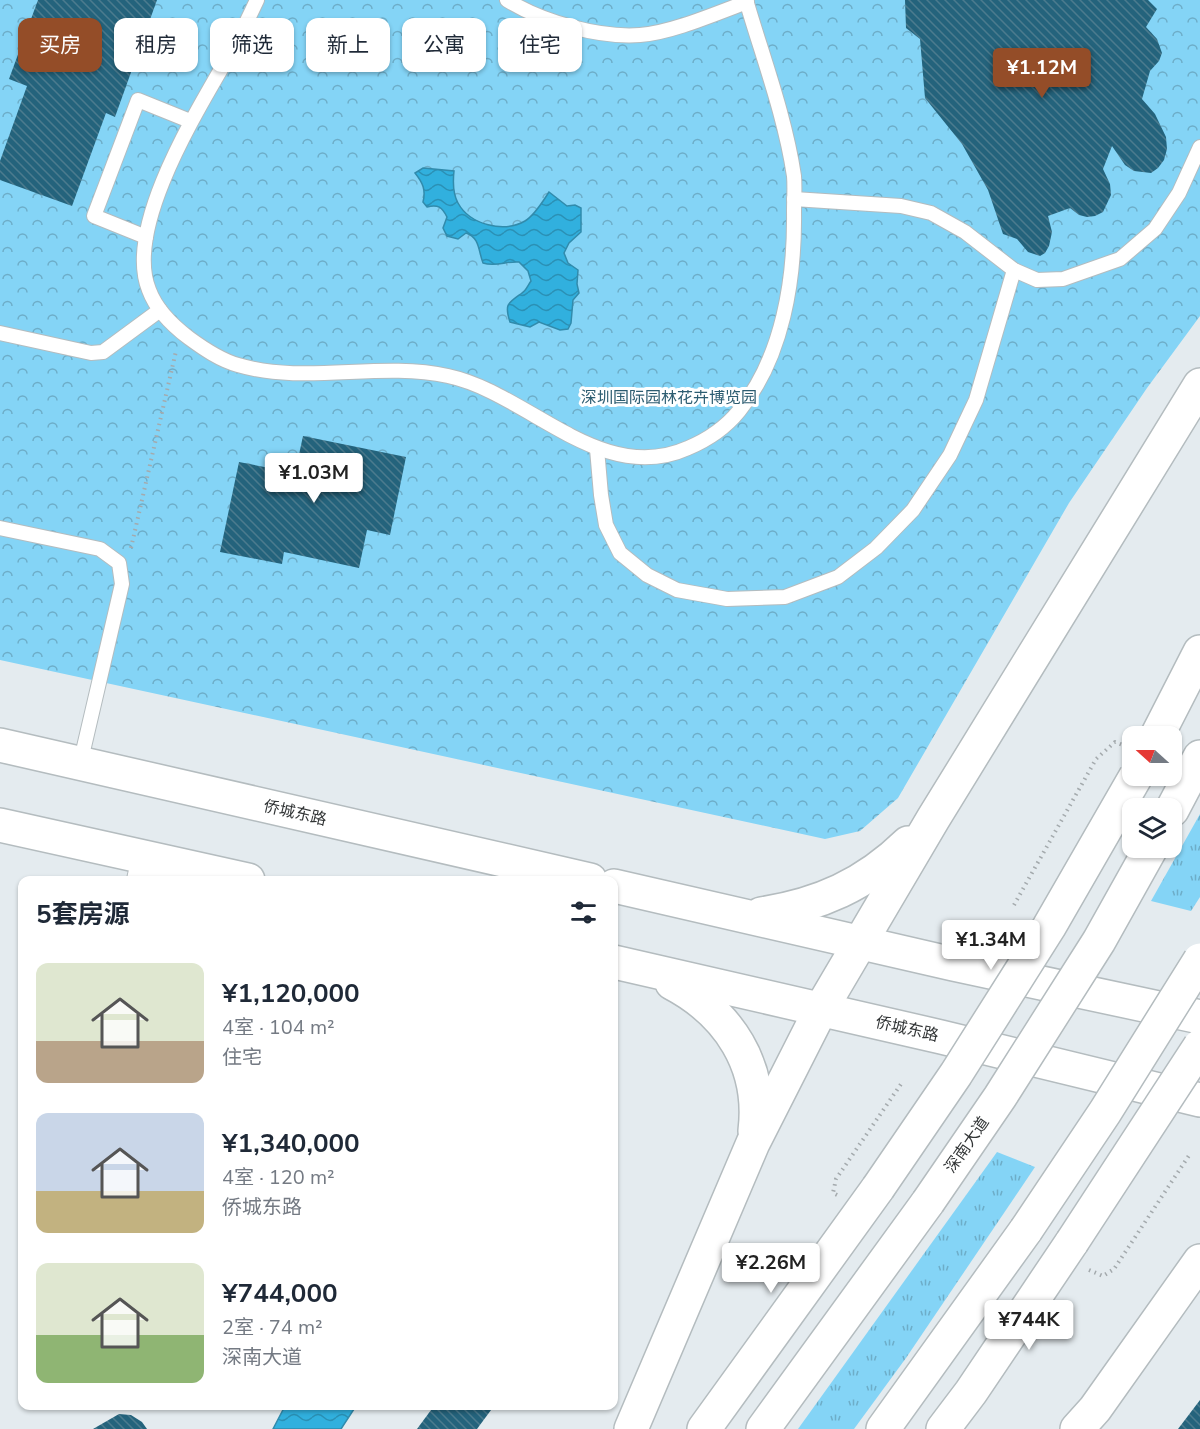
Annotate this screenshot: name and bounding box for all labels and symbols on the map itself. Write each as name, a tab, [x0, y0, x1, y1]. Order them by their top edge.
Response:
pin: ¥1.12M	[993, 48, 1091, 99]
park label: 深圳国际园林花卉博览园	[581, 387, 757, 409]
pin: ¥1.03M	[265, 453, 363, 504]
north arrow	[1122, 726, 1182, 786]
street label: 侨城东路	[261, 795, 329, 831]
pin: ¥1.34M	[942, 920, 1040, 971]
street label: 侨城东路	[873, 1011, 941, 1047]
street label: 深南大道	[940, 1112, 994, 1178]
pin: ¥2.26M	[722, 1243, 820, 1294]
pin: ¥744K	[987, 1300, 1071, 1351]

